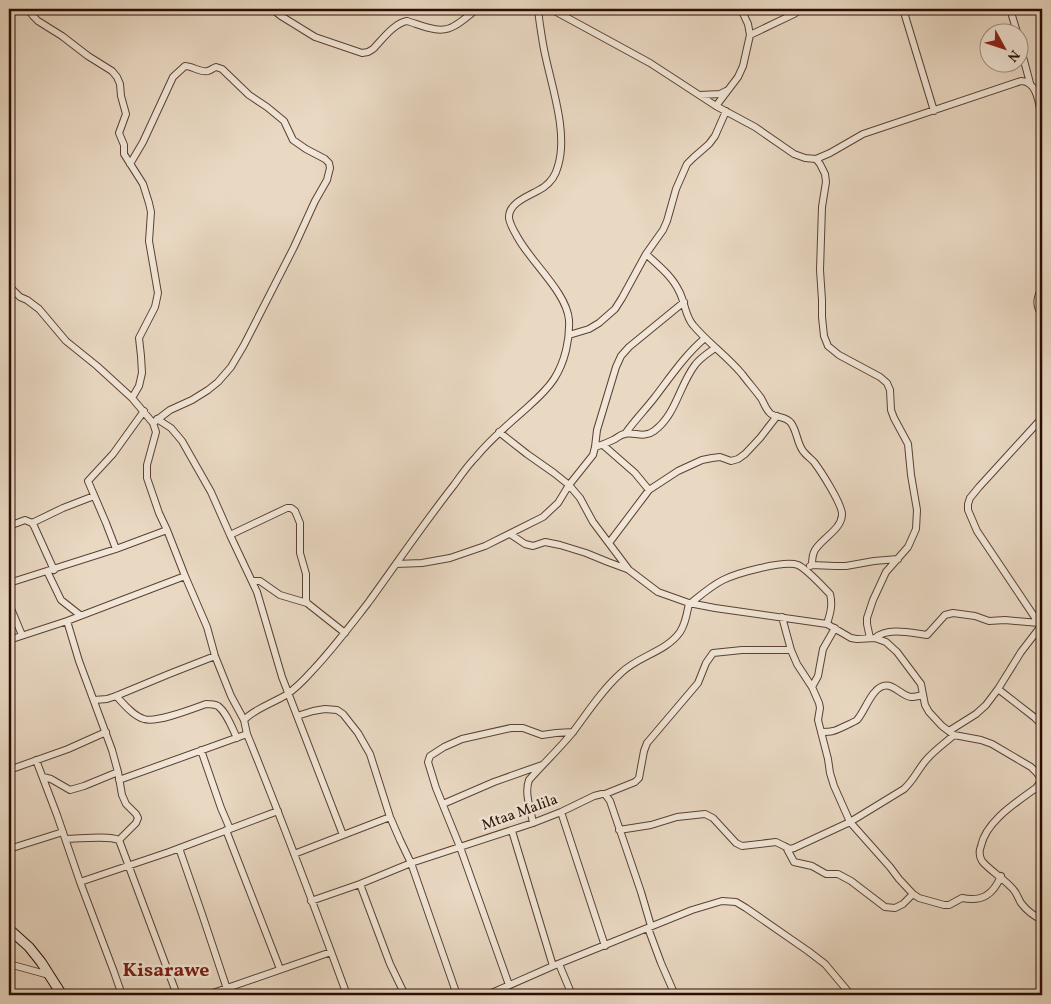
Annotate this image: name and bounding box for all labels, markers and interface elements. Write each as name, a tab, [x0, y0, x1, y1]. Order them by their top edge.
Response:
north arrow	[978, 22, 1028, 72]
text: N	[1002, 45, 1023, 65]
street label: Mtaa Malila	[479, 790, 561, 836]
district label: Kisarawe	[122, 957, 210, 985]

